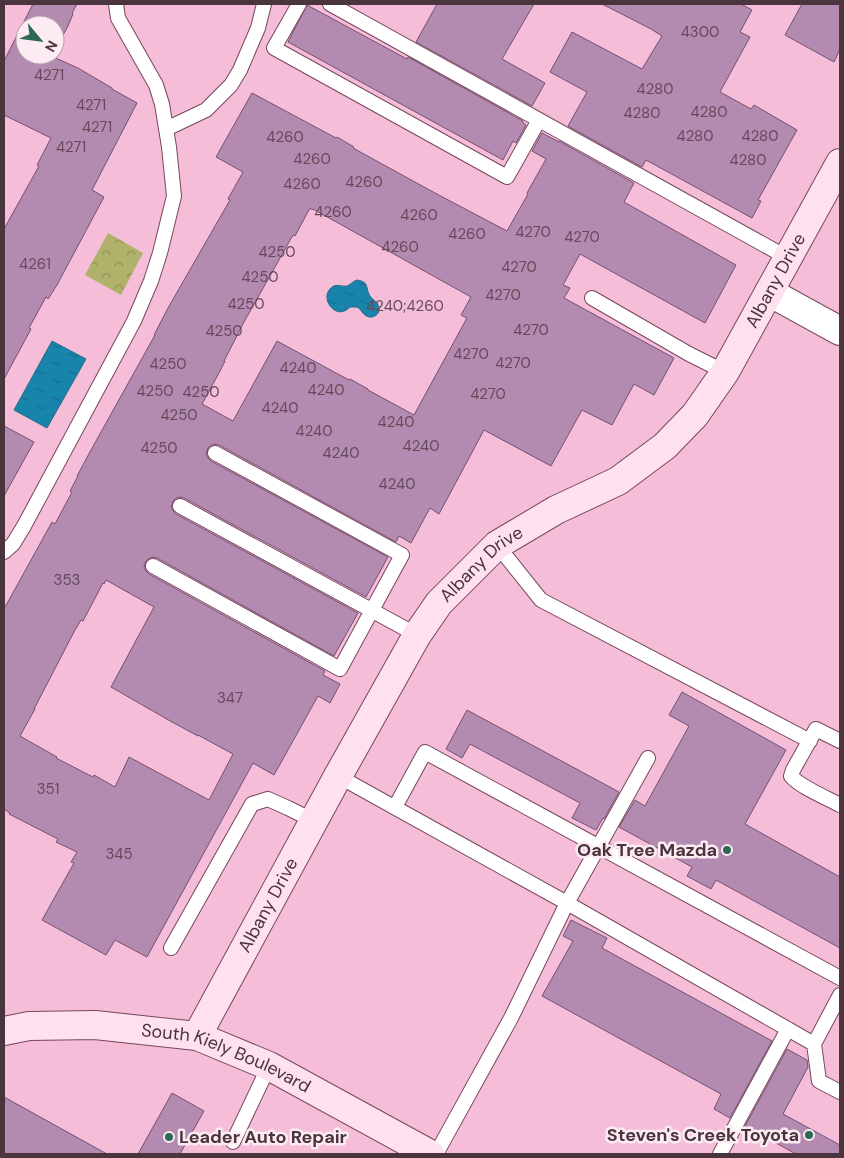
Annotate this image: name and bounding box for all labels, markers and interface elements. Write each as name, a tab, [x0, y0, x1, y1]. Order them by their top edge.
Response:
north arrow	[15, 15, 65, 65]
house number: 4300	[681, 22, 719, 42]
text: N	[41, 37, 62, 55]
house number: 4271	[34, 65, 64, 85]
house number: 4280	[637, 79, 673, 99]
house number: 4271	[76, 95, 106, 115]
house number: 4280	[691, 102, 727, 122]
house number: 4280	[624, 103, 660, 123]
house number: 4271	[82, 117, 112, 137]
house number: 4280	[677, 126, 713, 146]
house number: 4280	[742, 126, 778, 146]
house number: 4260	[266, 127, 304, 147]
house number: 4271	[56, 137, 86, 157]
house number: 4260	[293, 149, 331, 169]
house number: 4280	[730, 150, 766, 170]
house number: 4260	[345, 172, 383, 192]
house number: 4260	[283, 174, 321, 194]
house number: 4260	[314, 202, 352, 222]
house number: 4260	[400, 205, 438, 225]
house number: 4270	[515, 222, 551, 242]
house number: 4260	[448, 224, 486, 244]
house number: 4270	[564, 227, 600, 247]
street label: Albany Drive	[740, 229, 811, 332]
house number: 4260	[381, 237, 419, 257]
house number: 4250	[258, 242, 296, 262]
house number: 4261	[19, 254, 51, 274]
house number: 4270	[501, 257, 537, 277]
house number: 4250	[241, 267, 279, 287]
house number: 4270	[485, 285, 521, 305]
house number: 4250	[227, 294, 265, 314]
house number: 4240;4260	[366, 296, 444, 316]
house number: 4270	[513, 320, 549, 340]
house number: 4250	[205, 321, 243, 341]
house number: 4270	[453, 344, 489, 364]
house number: 4270	[495, 353, 531, 373]
house number: 4250	[149, 354, 187, 374]
house number: 4240	[280, 358, 316, 378]
house number: 4240	[308, 380, 344, 400]
house number: 4250	[136, 381, 174, 401]
house number: 4250	[182, 382, 220, 402]
house number: 4270	[470, 384, 506, 404]
house number: 4240	[262, 398, 298, 418]
house number: 4250	[160, 405, 198, 425]
house number: 4240	[378, 412, 414, 432]
house number: 4240	[296, 421, 332, 441]
house number: 4240	[403, 436, 439, 456]
house number: 4250	[140, 438, 178, 458]
house number: 4240	[323, 443, 359, 463]
house number: 4240	[379, 474, 415, 494]
street label: Albany Drive	[434, 520, 527, 608]
house number: 353	[54, 570, 80, 590]
house number: 347	[217, 688, 243, 708]
house number: 351	[37, 779, 59, 799]
place label: Oak Tree Mazda	[577, 838, 717, 862]
house number: 345	[105, 844, 133, 864]
marker: Oak Tree Mazda	[721, 844, 733, 856]
street label: Albany Drive	[233, 853, 304, 957]
street label: South Kiely Boulevard	[140, 1018, 315, 1099]
place label: Steven's Creek Toyota	[607, 1123, 799, 1147]
place label: Leader Auto Repair	[179, 1125, 347, 1149]
marker: Steven's Creek Toyota	[803, 1129, 815, 1141]
marker: Leader Auto Repair	[163, 1131, 175, 1143]

